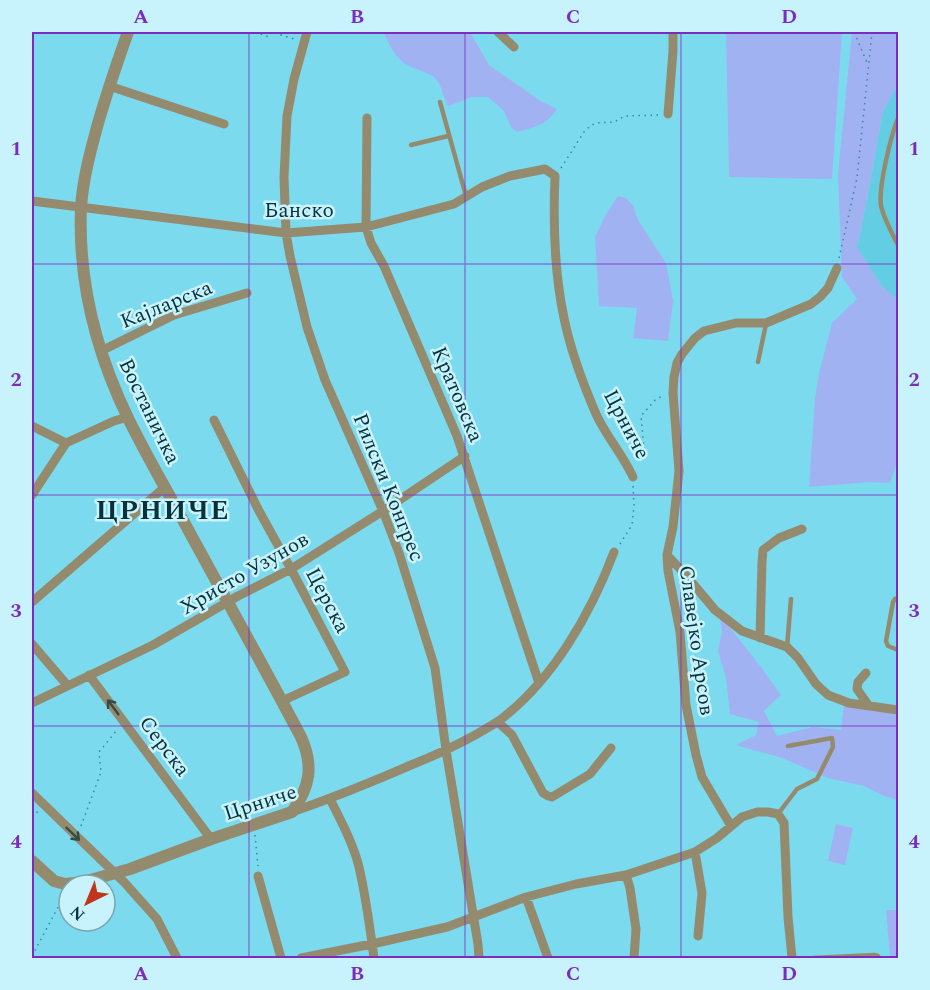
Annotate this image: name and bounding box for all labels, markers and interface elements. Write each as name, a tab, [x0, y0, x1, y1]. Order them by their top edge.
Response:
text: A	[133, 2, 149, 32]
text: B	[350, 2, 364, 32]
text: C	[566, 2, 580, 32]
text: D	[781, 2, 797, 32]
text: 1	[10, 134, 22, 164]
text: 1	[908, 134, 920, 164]
street label: Банско	[264, 195, 334, 227]
street label: Кајларска	[115, 272, 218, 338]
street label: Кратовска	[423, 342, 492, 448]
street label: Востаничка	[110, 353, 189, 470]
text: 2	[10, 365, 22, 395]
text: 2	[908, 365, 920, 395]
street label: Црниче	[594, 384, 658, 465]
street label: Рилски Конгрес	[344, 409, 432, 566]
district label: ЦРНИЧЕ	[96, 490, 230, 532]
street label: Христо Узунов	[174, 524, 315, 624]
street label: Церска	[296, 562, 358, 640]
street label: Славејко Арсов	[670, 563, 722, 717]
text: 3	[10, 596, 22, 626]
text: 3	[908, 596, 920, 626]
one-way arrow	[107, 700, 120, 716]
street label: Серска	[131, 709, 198, 784]
street label: Црниче	[220, 776, 301, 830]
one-way arrow	[65, 826, 80, 841]
text: 4	[10, 827, 22, 857]
text: 4	[908, 827, 920, 857]
north arrow	[57, 873, 117, 933]
text: N	[64, 900, 90, 926]
text: A	[133, 959, 149, 989]
text: B	[350, 959, 364, 989]
text: C	[566, 959, 580, 989]
text: D	[781, 959, 797, 989]

